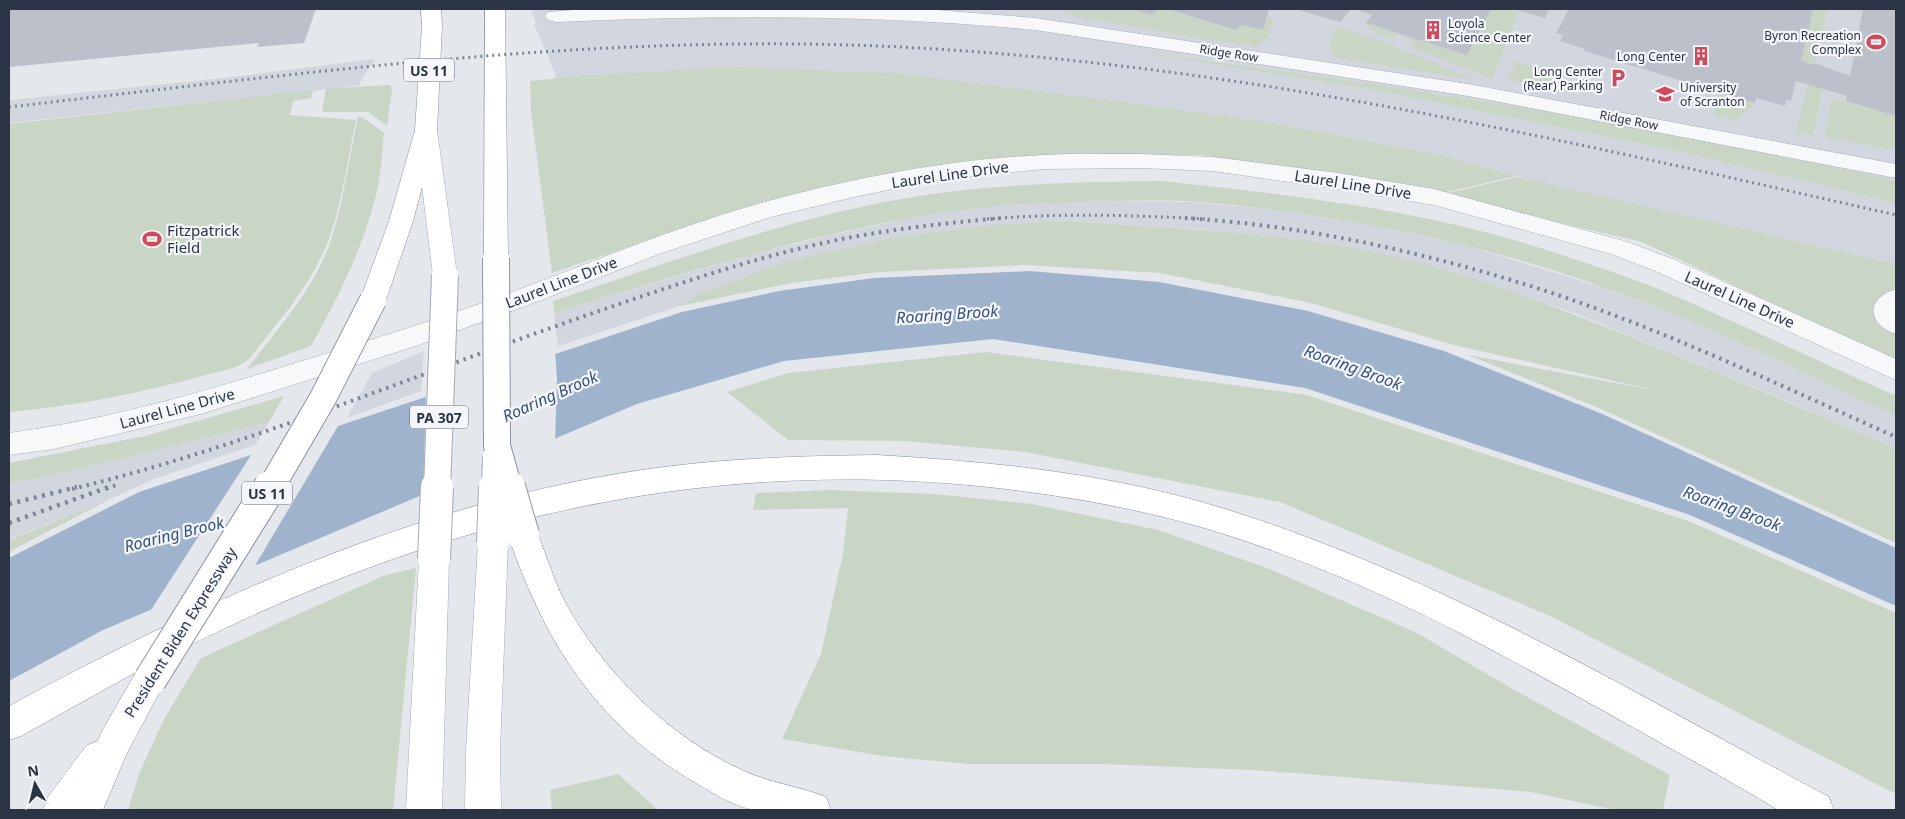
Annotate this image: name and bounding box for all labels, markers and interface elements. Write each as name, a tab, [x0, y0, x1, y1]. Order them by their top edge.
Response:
place label: Loyola Science Center	[1448, 15, 1531, 46]
building icon: Loyola Science Center	[1422, 19, 1444, 41]
place label: Byron Recreation Complex	[1764, 27, 1862, 58]
sports icon: Byron Recreation Complex	[1865, 31, 1887, 53]
street label: Ridge Row	[1198, 40, 1260, 66]
building icon: Long Center	[1690, 45, 1712, 67]
place label: Long Center	[1617, 48, 1686, 65]
road number: US 11	[404, 58, 454, 82]
place label: Long Center (Rear) Parking	[1524, 63, 1603, 94]
parking icon: Long Center (Rear) Parking	[1607, 67, 1629, 89]
place label: University of Scranton	[1680, 79, 1745, 110]
school or university icon: University of Scranton	[1654, 83, 1676, 105]
street label: Ridge Row	[1598, 106, 1660, 134]
street label: Laurel Line Drive	[890, 156, 1010, 192]
street label: Laurel Line Drive	[1293, 165, 1413, 203]
place label: Fitzpatrick Field	[167, 220, 239, 257]
sports icon: Fitzpatrick Field	[141, 228, 163, 250]
street label: Laurel Line Drive	[502, 251, 620, 313]
street label: Laurel Line Drive	[1682, 266, 1798, 332]
water label: Roaring Brook	[895, 299, 1000, 329]
water label: Roaring Brook	[1301, 339, 1406, 395]
water label: Roaring Brook	[499, 365, 602, 427]
street label: Laurel Line Drive	[117, 383, 237, 433]
road number: PA 307	[410, 406, 468, 428]
water label: Roaring Brook	[1680, 480, 1785, 536]
road number: US 11	[242, 482, 292, 504]
water label: Roaring Brook	[122, 511, 227, 557]
street label: President Biden Expressway	[119, 543, 241, 721]
north arrow	[10, 759, 60, 809]
text: N	[26, 760, 40, 781]

